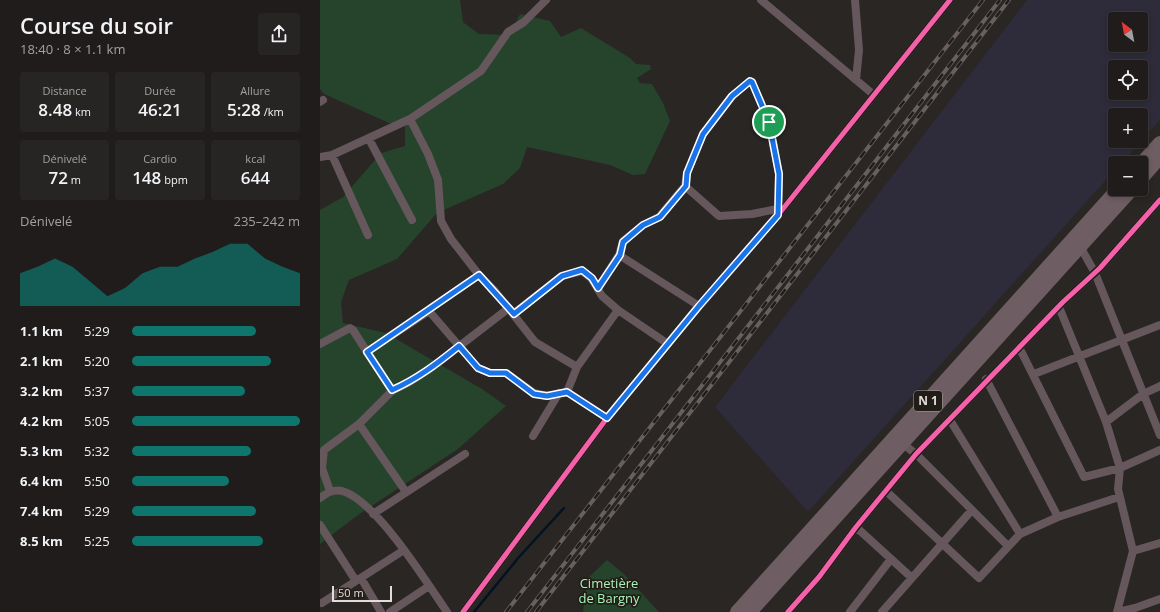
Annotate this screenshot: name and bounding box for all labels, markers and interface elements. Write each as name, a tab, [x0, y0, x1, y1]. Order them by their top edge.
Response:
text: Course du soir	[20, 10, 173, 40]
north arrow	[1108, 12, 1148, 52]
map controls	[1108, 12, 1148, 196]
button: share	[258, 13, 300, 55]
text: 18:40 · 8 × 1.1 km	[20, 40, 125, 58]
button: locate	[1108, 60, 1148, 100]
text: Distance	[43, 83, 87, 98]
text: Durée	[144, 83, 176, 98]
text: Allure	[240, 83, 270, 98]
text: 8.48	[38, 98, 72, 121]
text: 46:21	[138, 98, 182, 121]
text: 5:28	[227, 98, 261, 121]
text: km	[72, 104, 91, 119]
text: /km	[261, 104, 284, 119]
pin	[752, 105, 786, 139]
button: +	[1108, 108, 1148, 148]
icon: arrive	[758, 111, 780, 133]
text: Dénivelé	[43, 151, 87, 166]
text: Cardio	[143, 151, 177, 166]
text: kcal	[245, 151, 265, 166]
button: −	[1108, 156, 1148, 196]
text: 72	[48, 166, 68, 189]
text: 148	[132, 166, 161, 189]
text: 644	[241, 166, 270, 189]
text: m	[68, 172, 81, 187]
text: bpm	[161, 172, 188, 187]
text: Dénivelé	[20, 212, 72, 230]
text: 235–242 m	[233, 212, 300, 230]
text: 1.1 km	[20, 322, 63, 340]
text: 5:29	[84, 322, 110, 340]
text: 2.1 km	[20, 352, 63, 370]
text: 5:20	[84, 352, 110, 370]
text: 3.2 km	[20, 382, 63, 400]
text: 5:37	[84, 382, 110, 400]
road number: N 1	[914, 391, 942, 411]
text: 4.2 km	[20, 412, 63, 430]
text: 5:05	[84, 412, 110, 430]
text: 5.3 km	[20, 442, 63, 460]
text: 5:32	[84, 442, 110, 460]
text: 6.4 km	[20, 472, 63, 490]
text: 5:50	[84, 472, 110, 490]
text: 7.4 km	[20, 502, 63, 520]
text: 5:29	[84, 502, 110, 520]
text: 8.5 km	[20, 532, 63, 550]
text: 5:25	[84, 532, 110, 550]
park label: Cimetière de Bargny	[578, 574, 640, 607]
scale bar	[332, 584, 392, 603]
text: 50 m	[338, 585, 364, 600]

